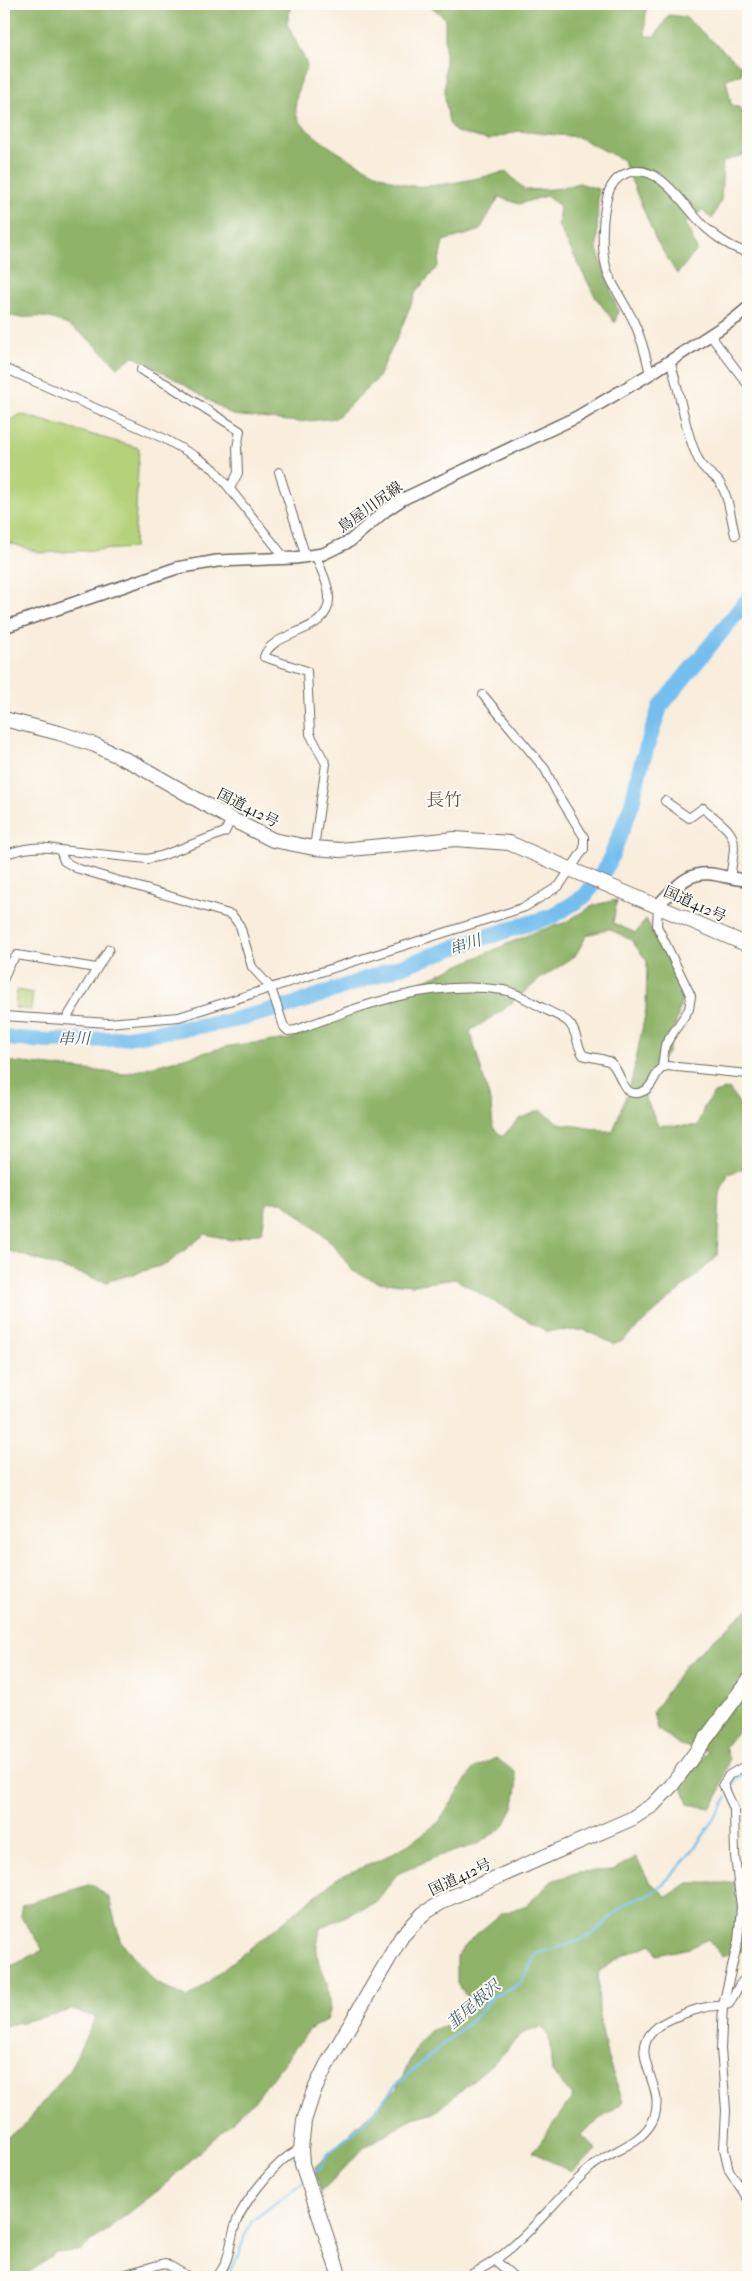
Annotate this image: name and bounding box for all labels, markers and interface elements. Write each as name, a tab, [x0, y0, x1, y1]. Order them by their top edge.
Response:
street label: 鳥屋川尻線	[334, 478, 406, 536]
street label: 国道412号	[214, 785, 282, 831]
district label: 長竹	[426, 790, 462, 811]
street label: 国道412号	[661, 882, 729, 926]
water label: 串川	[447, 930, 485, 959]
water label: 串川	[58, 1029, 92, 1048]
street label: 国道412号	[426, 1855, 494, 1899]
water label: 韮尾根沢	[443, 1975, 505, 2033]

